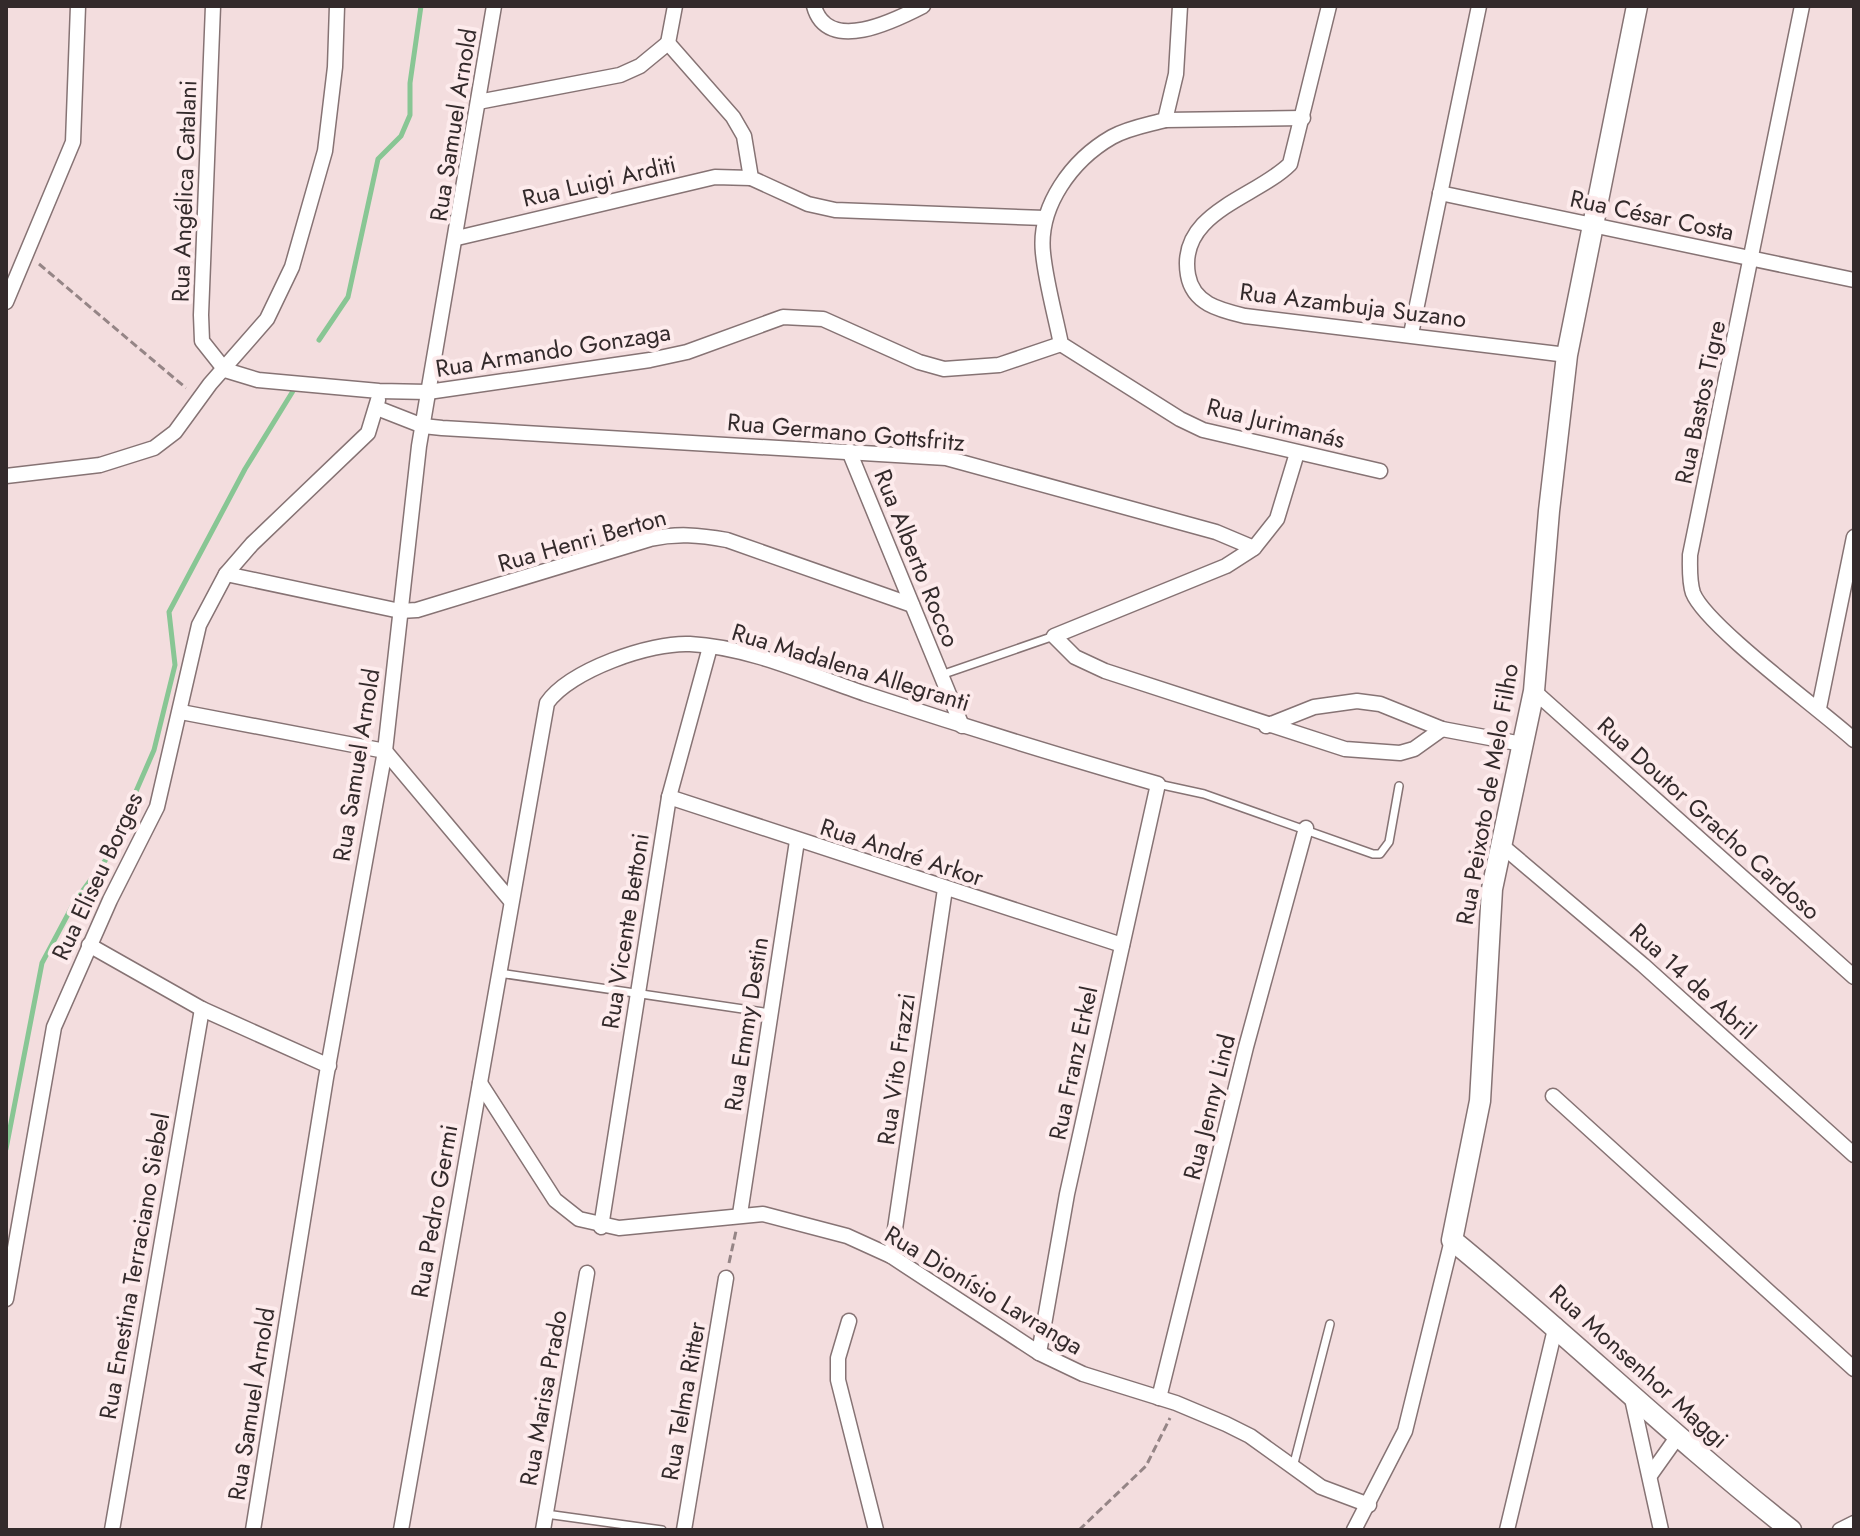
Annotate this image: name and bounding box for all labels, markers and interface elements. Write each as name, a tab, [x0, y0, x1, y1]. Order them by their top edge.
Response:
street label: Rua Samuel Arnold	[420, 26, 486, 224]
street label: Rua Angélica Catalani	[163, 79, 205, 303]
street label: Rua Luigi Arditi	[519, 146, 679, 216]
street label: Rua César Costa	[1567, 181, 1737, 249]
street label: Rua Azambuja Suzano	[1238, 274, 1468, 336]
street label: Rua Armando Gonzaga	[433, 314, 673, 386]
street label: Rua Bastos Tigre	[1666, 317, 1734, 487]
street label: Rua Jurimanás	[1203, 389, 1349, 457]
street label: Rua Germano Gottsfritz	[726, 404, 966, 460]
street label: Rua Alberto Rocco	[865, 464, 969, 652]
street label: Rua Henri Berton	[494, 499, 670, 581]
street label: Rua Madalena Allegranti	[728, 614, 974, 720]
street label: Rua Peixoto de Melo Filho	[1447, 660, 1527, 928]
street label: Rua Samuel Arnold	[323, 666, 389, 864]
street label: Rua Doutor Gracho Cardoso	[1590, 708, 1828, 928]
street label: Rua Eliseu Borges	[43, 786, 151, 966]
street label: Rua André Arkor	[816, 809, 989, 895]
street label: Rua Vicente Bettoni	[592, 831, 658, 1031]
street label: Rua 14 de Abril	[1622, 915, 1764, 1047]
street label: Rua Emmy Destin	[715, 934, 777, 1114]
street label: Rua Franz Erkel	[1040, 983, 1106, 1143]
street label: Rua Vito Frazzi	[868, 991, 924, 1147]
street label: Rua Jenny Lind	[1174, 1030, 1244, 1184]
street label: Rua Enestina Terraciano Siebel	[90, 1110, 178, 1422]
street label: Rua Pedro Germi	[402, 1121, 466, 1301]
street label: Rua Dionísio Lavranga	[878, 1217, 1090, 1363]
street label: Rua Monsenhor Maggi	[1542, 1276, 1736, 1456]
street label: Rua Samuel Arnold	[218, 1305, 284, 1503]
street label: Rua Marisa Prado	[510, 1307, 576, 1489]
street label: Rua Telma Ritter	[652, 1318, 714, 1483]

